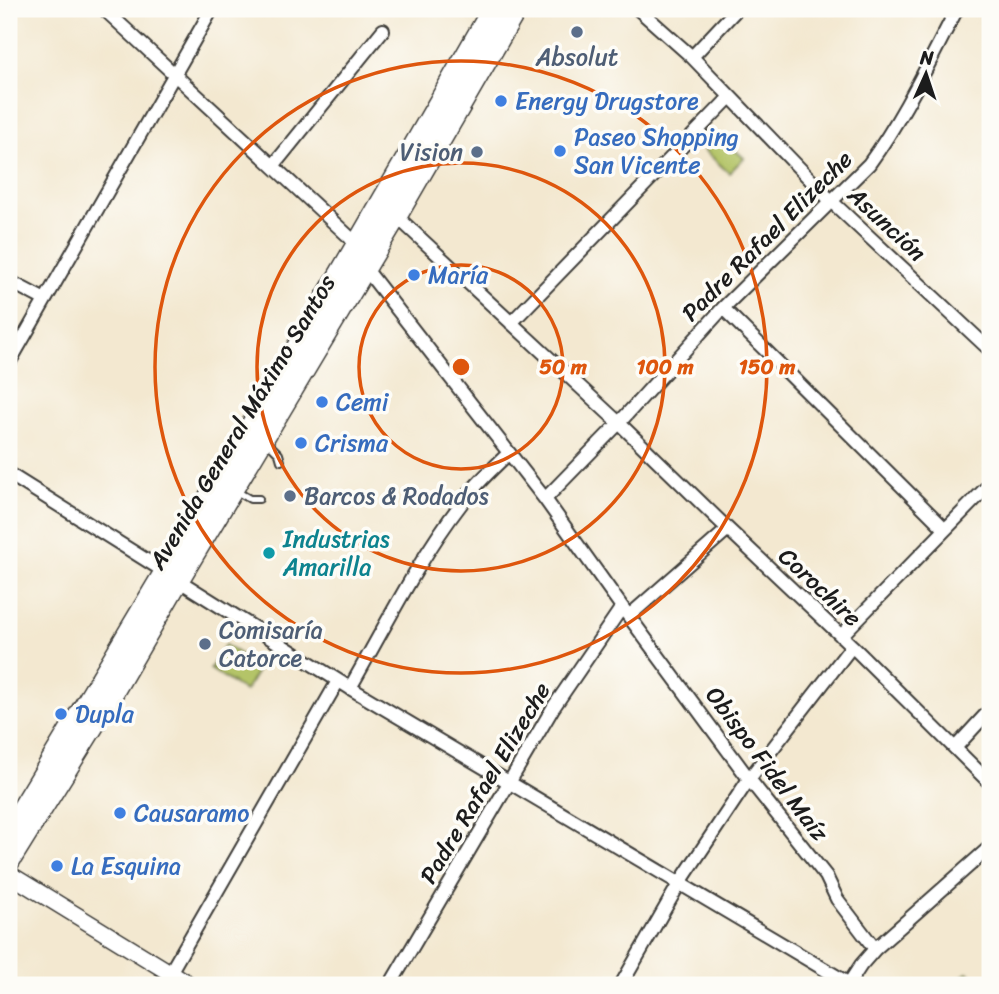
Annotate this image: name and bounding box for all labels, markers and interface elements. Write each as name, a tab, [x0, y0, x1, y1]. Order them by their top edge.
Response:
marker: Absolut	[569, 24, 585, 40]
place label: Absolut	[535, 36, 618, 78]
north arrow	[890, 38, 960, 108]
text: N	[918, 41, 935, 74]
place label: Energy Drugstore	[515, 80, 699, 122]
marker: Energy Drugstore	[493, 93, 509, 109]
place label: Paseo Shopping San Vicente	[574, 116, 739, 186]
place label: Vision	[400, 131, 463, 173]
street label: Padre Rafael Elizeche	[671, 140, 863, 332]
marker: Paseo Shopping San Vicente	[552, 143, 568, 159]
marker: Vision	[469, 144, 485, 160]
street label: Asunción	[837, 175, 937, 272]
place label: María	[428, 254, 489, 296]
street label: Avenida General Máximo Santos	[136, 266, 347, 579]
marker: María	[406, 267, 422, 283]
text: 50 m	[539, 348, 588, 386]
text: 100 m	[636, 348, 694, 386]
text: 150 m	[739, 348, 796, 386]
centre of rings	[449, 355, 473, 379]
place label: Cemi	[336, 381, 390, 423]
marker: Cemi	[314, 394, 330, 410]
place label: Crisma	[315, 422, 389, 464]
marker: Crisma	[293, 435, 309, 451]
place label: Barcos & Rodados	[304, 475, 489, 517]
marker: Barcos & Rodados	[282, 488, 298, 504]
place label: Industrias Amarilla	[282, 518, 390, 588]
street label: Corochire	[768, 537, 872, 637]
marker: Industrias Amarilla	[261, 545, 277, 561]
place label: Comisaría Catorce	[219, 609, 323, 679]
marker: Comisaría Catorce	[197, 636, 213, 652]
street label: Padre Rafael Elizeche	[408, 674, 562, 892]
street label: Obispo Fidel Maíz	[694, 677, 840, 851]
place label: Dupla	[75, 693, 135, 735]
marker: Dupla	[53, 706, 69, 722]
place label: Causaramo	[134, 792, 250, 834]
marker: Causaramo	[112, 805, 128, 821]
place label: La Esquina	[71, 845, 181, 887]
marker: La Esquina	[49, 858, 65, 874]

